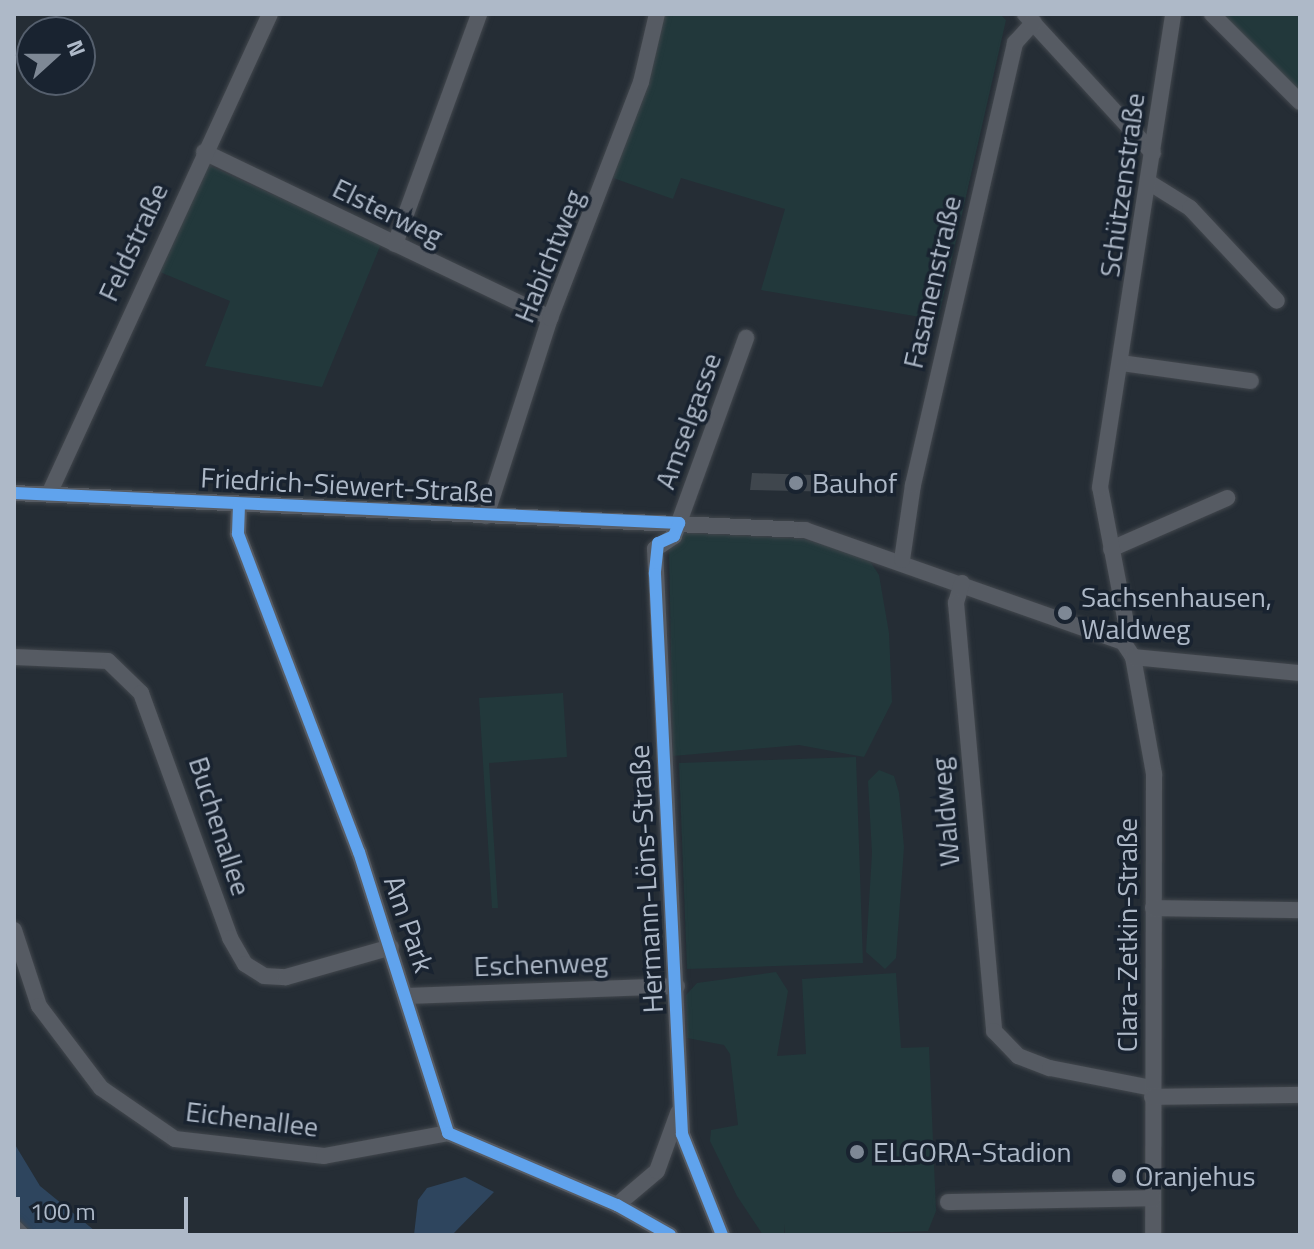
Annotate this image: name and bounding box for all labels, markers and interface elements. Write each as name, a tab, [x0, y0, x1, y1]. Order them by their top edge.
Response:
north arrow	[16, 16, 96, 96]
text: N	[58, 35, 95, 61]
street label: Schützenstraße	[1092, 91, 1152, 279]
street label: Elsterweg	[327, 171, 449, 253]
street label: Feldstraße	[91, 178, 175, 306]
street label: Habichtweg	[507, 185, 591, 327]
street label: Fasanenstraße	[896, 193, 968, 371]
street label: Amselgasse	[648, 348, 728, 494]
street label: Friedrich-Siewert-Straße	[200, 461, 494, 509]
place label: Bauhof	[812, 466, 897, 500]
marker: Bauhof	[787, 474, 805, 492]
place label: Sachsenhausen, Waldweg	[1081, 580, 1272, 646]
marker: Sachsenhausen, Waldweg	[1056, 604, 1074, 622]
street label: Hermann-Löns-Straße	[622, 744, 670, 1014]
street label: Buchenallee	[182, 752, 258, 900]
street label: Waldweg	[923, 756, 967, 868]
street label: Clara-Zetkin-Straße	[1110, 818, 1144, 1052]
street label: Am Park	[377, 871, 441, 977]
street label: Eschenweg	[473, 945, 609, 983]
street label: Eichenallee	[184, 1094, 320, 1144]
place label: ELGORA-Stadion	[873, 1135, 1072, 1169]
marker: ELGORA-Stadion	[848, 1143, 866, 1161]
place label: Oranjehus	[1135, 1159, 1255, 1193]
marker: Oranjehus	[1110, 1167, 1128, 1185]
scale bar	[20, 1181, 192, 1231]
text: 100 m	[30, 1193, 96, 1229]

